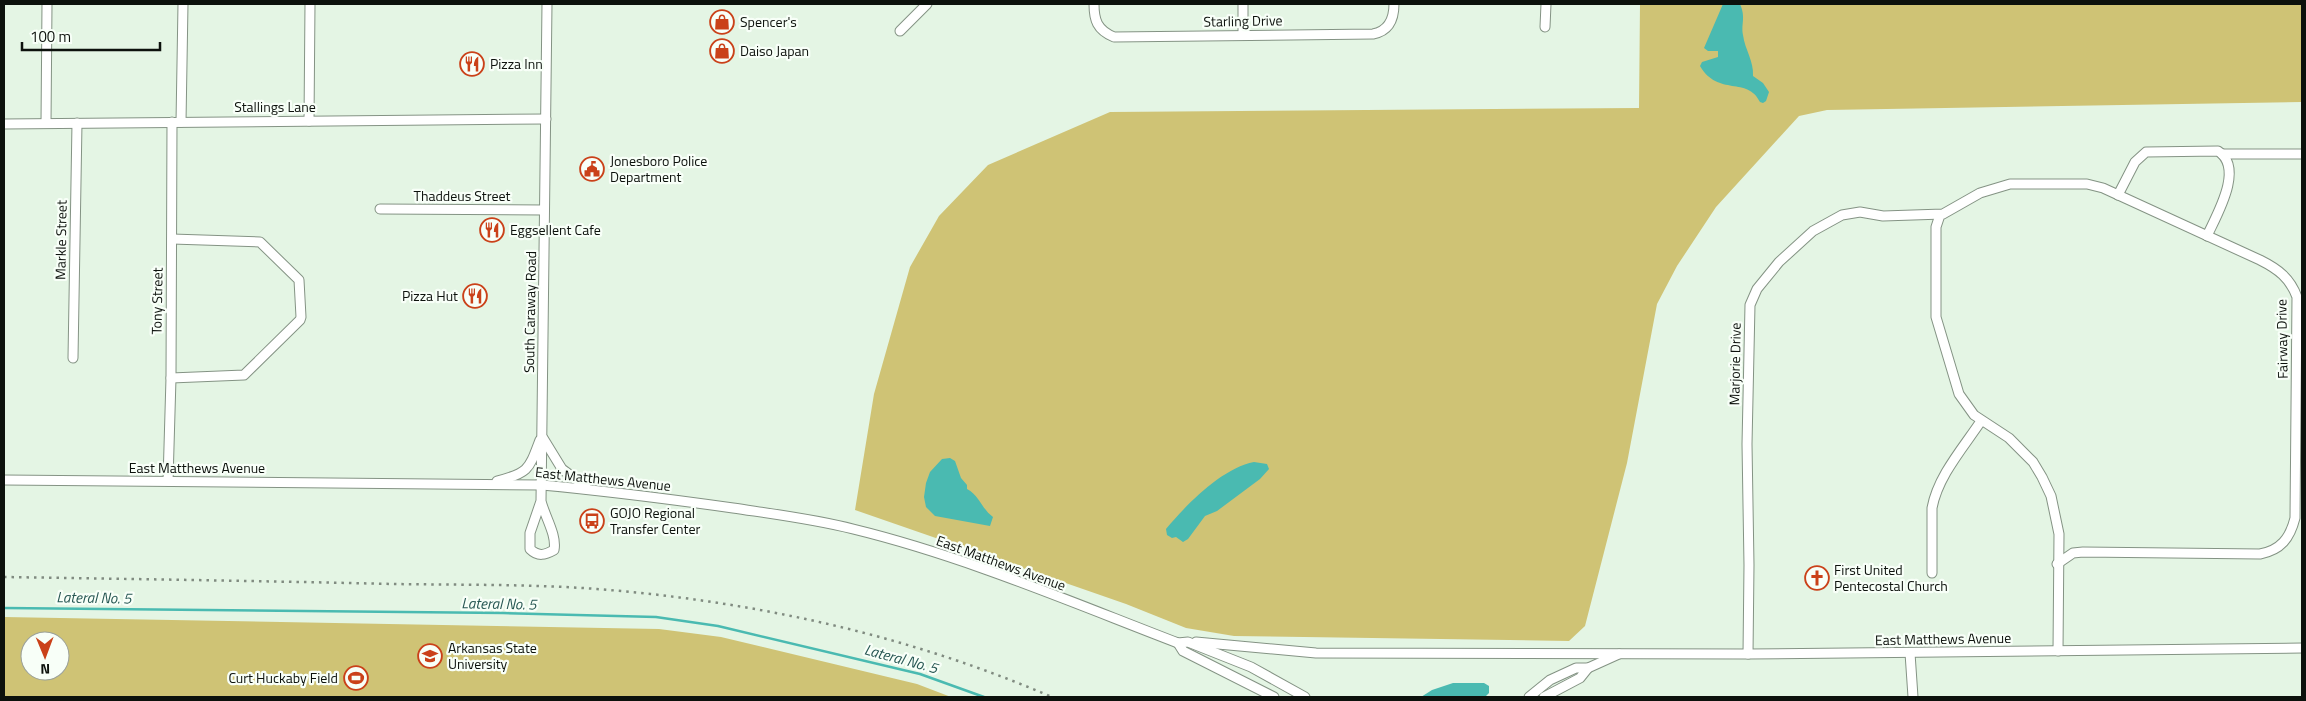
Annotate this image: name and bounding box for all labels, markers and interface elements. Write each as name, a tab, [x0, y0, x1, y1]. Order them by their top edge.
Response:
shop icon: Spencer's	[709, 9, 735, 35]
street label: Starling Drive	[1203, 9, 1283, 32]
place label: Spencer's	[740, 11, 797, 32]
scale bar	[22, 20, 160, 52]
text: 100 m	[30, 25, 71, 48]
shop icon: Daiso Japan	[709, 38, 735, 64]
place label: Daiso Japan	[740, 40, 809, 61]
restaurant icon: Pizza Inn	[459, 51, 485, 77]
place label: Pizza Inn	[490, 53, 543, 74]
street label: Stallings Lane	[234, 96, 316, 117]
place label: Jonesboro Police Department	[610, 150, 707, 187]
public building icon: Jonesboro Police Department	[579, 156, 605, 182]
street label: Thaddeus Street	[414, 185, 511, 206]
street label: Markle Street	[49, 200, 72, 280]
restaurant icon: Eggsellent Cafe	[479, 217, 505, 243]
place label: Eggsellent Cafe	[510, 219, 601, 240]
street label: South Caraway Road	[518, 251, 541, 373]
street label: Tony Street	[145, 267, 168, 335]
restaurant icon: Pizza Hut	[462, 283, 488, 309]
place label: Pizza Hut	[402, 285, 458, 306]
street label: Fairway Drive	[2270, 299, 2293, 379]
street label: Marjorie Drive	[1723, 322, 1746, 406]
street label: East Matthews Avenue	[129, 457, 265, 478]
street label: East Matthews Avenue	[534, 461, 672, 496]
place label: GOJO Regional Transfer Center	[610, 502, 701, 539]
bus stop icon: GOJO Regional Transfer Center	[579, 508, 605, 534]
street label: East Matthews Avenue	[934, 529, 1069, 596]
place label: First United Pentecostal Church	[1834, 559, 1948, 596]
church icon: First United Pentecostal Church	[1804, 565, 1830, 591]
water label: Lateral No. 5	[56, 585, 133, 610]
water label: Lateral No. 5	[461, 591, 538, 616]
street label: East Matthews Avenue	[1875, 627, 2011, 650]
north arrow	[20, 631, 70, 681]
place label: Arkansas State University	[448, 637, 537, 674]
water label: Lateral No. 5	[862, 638, 942, 680]
school or university icon: Arkansas State University	[417, 643, 443, 669]
text: N	[40, 659, 50, 680]
sports icon: Curt Huckaby Field	[343, 665, 369, 691]
place label: Curt Huckaby Field	[228, 667, 338, 688]

